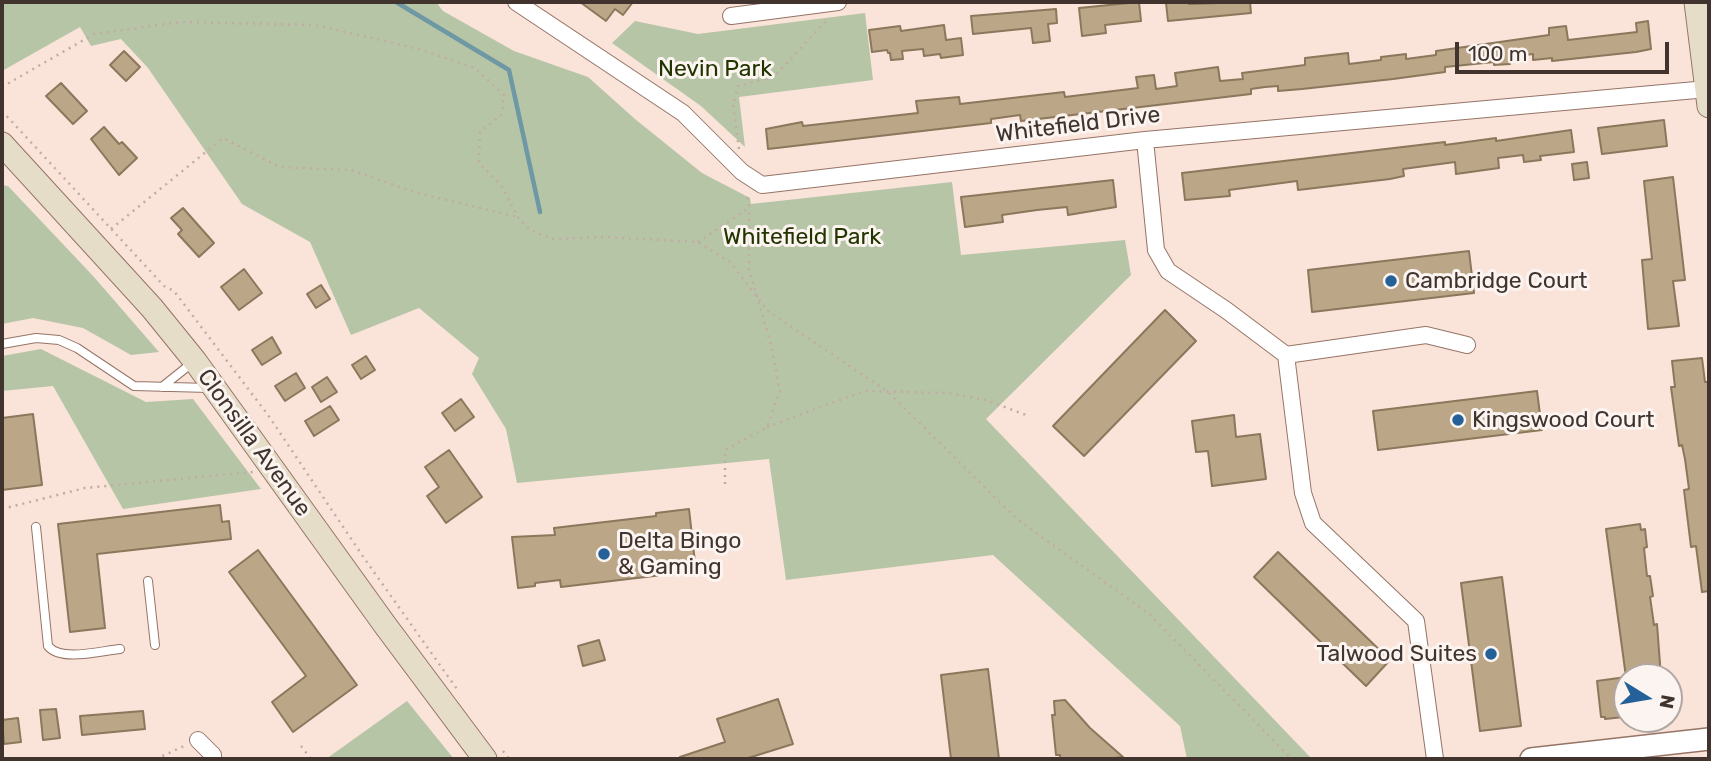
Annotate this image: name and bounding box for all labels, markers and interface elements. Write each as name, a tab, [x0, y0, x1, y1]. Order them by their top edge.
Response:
scale bar	[1459, 28, 1672, 72]
text: 100 m	[1468, 41, 1527, 66]
park label: Nevin Park	[658, 55, 772, 83]
street label: Whitefield Drive	[994, 101, 1162, 149]
park label: Whitefield Park	[723, 223, 881, 251]
place label: Cambridge Court	[1405, 267, 1587, 295]
marker: Cambridge Court	[1383, 273, 1399, 289]
street label: Clonsilla Avenue	[191, 364, 317, 522]
place label: Kingswood Court	[1472, 406, 1654, 434]
marker: Kingswood Court	[1450, 412, 1466, 428]
place label: Delta Bingo & Gaming	[618, 527, 741, 581]
marker: Delta Bingo & Gaming	[596, 546, 612, 562]
place label: Talwood Suites	[1316, 640, 1477, 668]
marker: Talwood Suites	[1483, 646, 1499, 662]
north arrow	[1613, 663, 1683, 733]
text: N	[1655, 693, 1680, 711]

